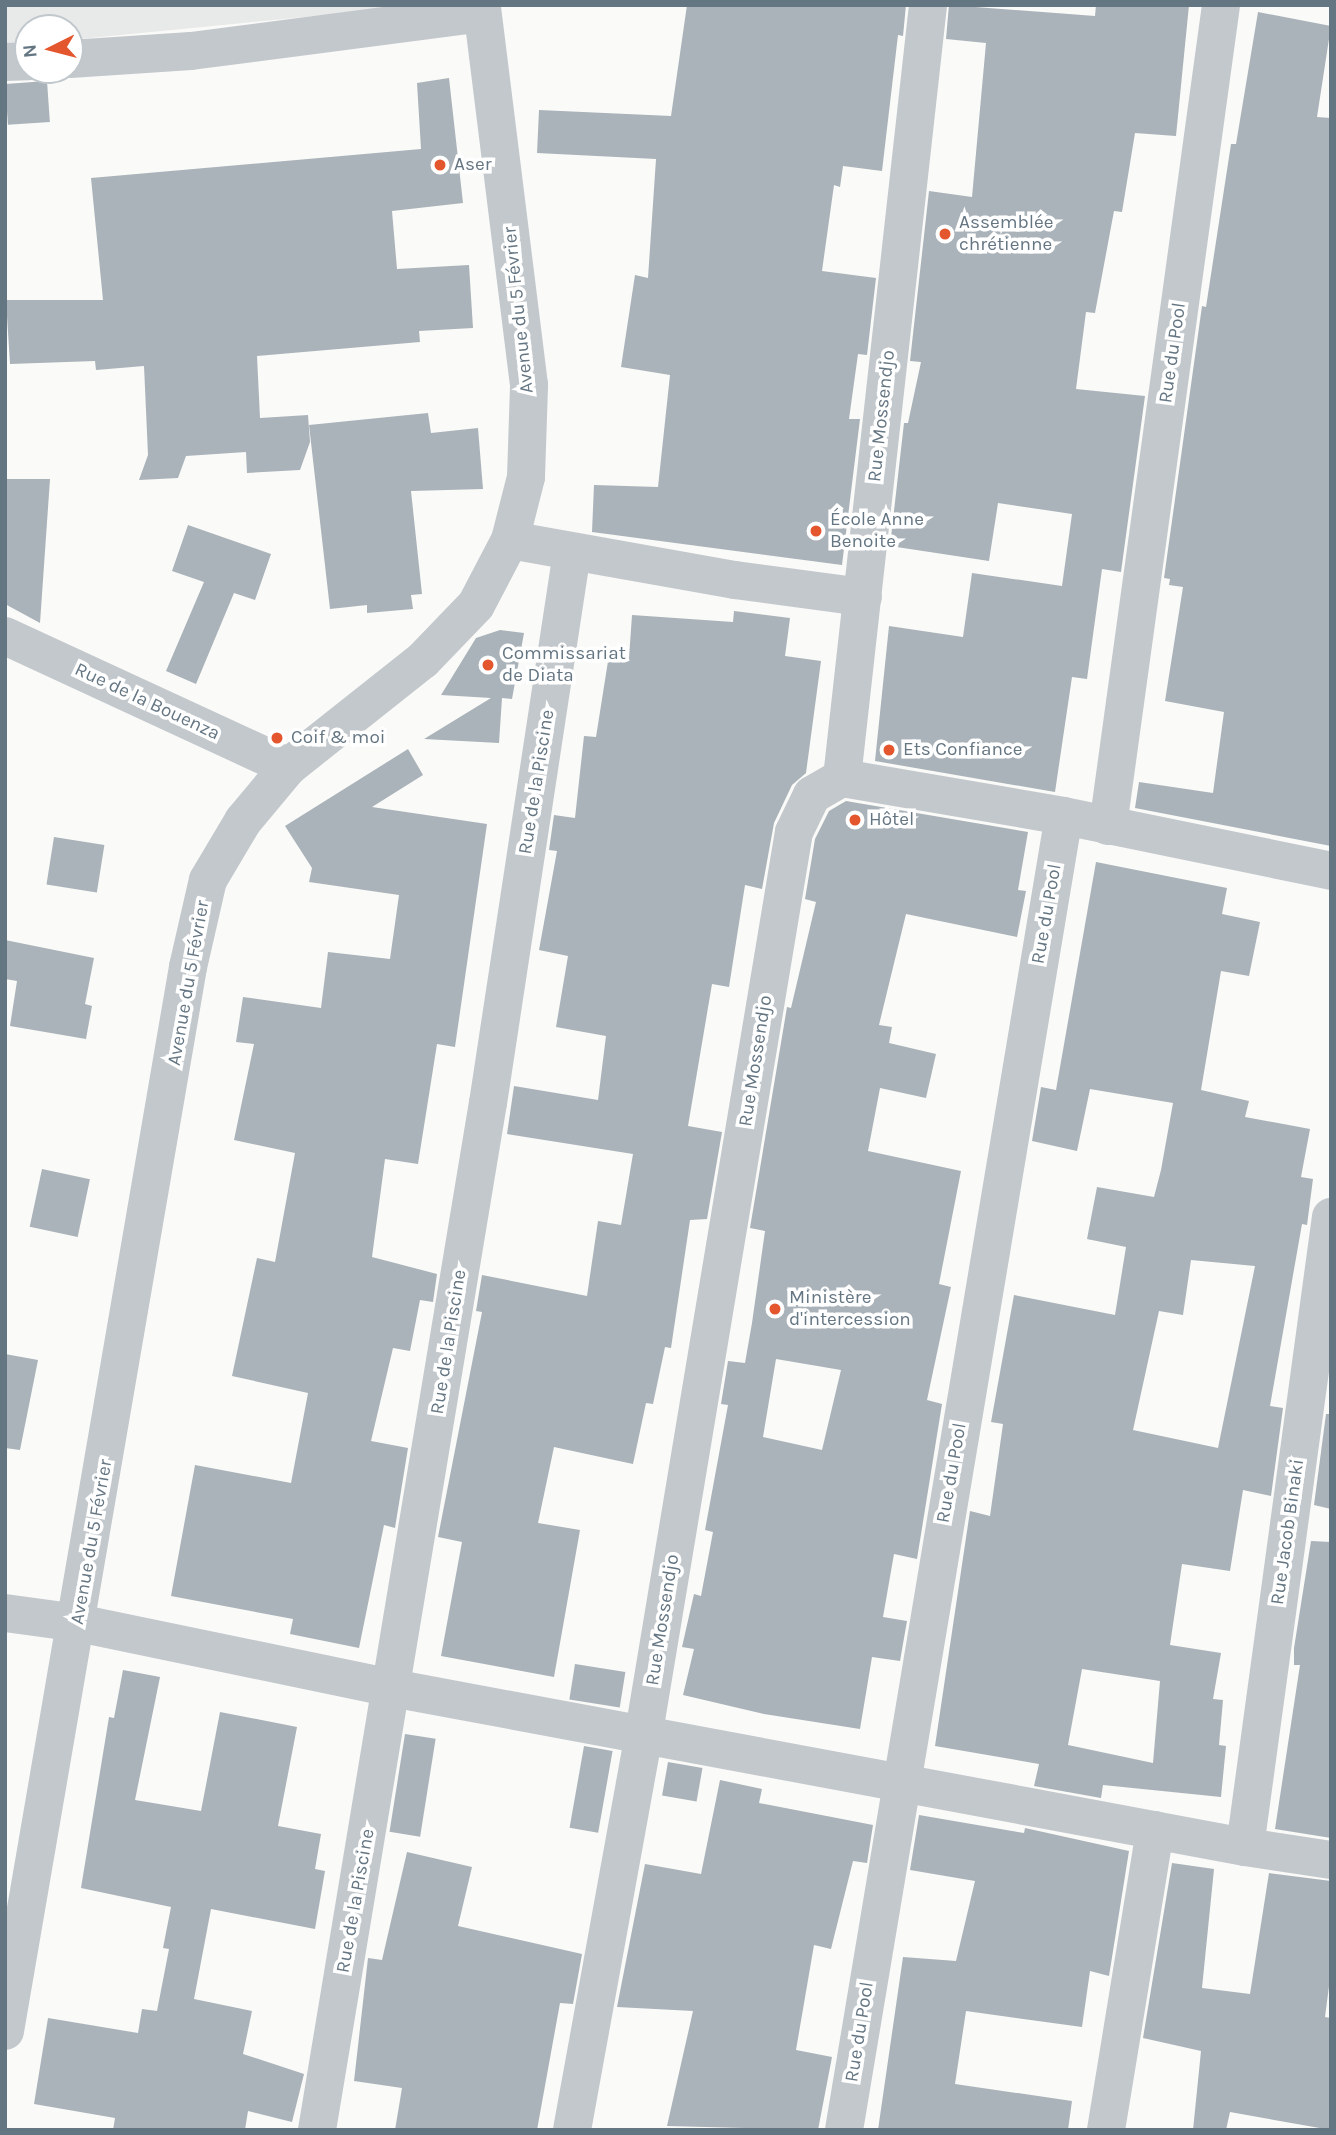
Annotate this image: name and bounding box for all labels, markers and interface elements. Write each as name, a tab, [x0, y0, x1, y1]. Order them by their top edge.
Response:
north arrow	[14, 14, 84, 84]
text: N	[18, 43, 42, 59]
place label: Aser	[454, 154, 492, 176]
marker: Aser	[432, 157, 448, 173]
place label: Assemblée chrétienne	[959, 212, 1054, 256]
street label: Avenue du 5 Février	[499, 226, 539, 394]
marker: Assemblée chrétienne	[937, 226, 953, 242]
street label: Rue du Pool	[1155, 301, 1191, 405]
street label: Rue Mossendjo	[864, 349, 900, 483]
place label: École Anne Benoite	[830, 509, 924, 553]
marker: École Anne Benoite	[808, 523, 824, 539]
place label: Commissariat de Diata	[502, 643, 626, 687]
marker: Commissariat de Diata	[480, 657, 496, 673]
street label: Rue de la Bouenza	[71, 658, 223, 746]
street label: Rue de la Piscine	[514, 708, 560, 856]
place label: Coif & moi	[291, 727, 385, 749]
marker: Coif & moi	[269, 730, 285, 746]
place label: Ets Confiance	[903, 739, 1022, 761]
marker: Ets Confiance	[881, 742, 897, 758]
place label: Hôtel	[869, 809, 914, 831]
marker: Hôtel	[847, 812, 863, 828]
street label: Rue du Pool	[1027, 862, 1067, 966]
street label: Avenue du 5 Février	[163, 899, 215, 1067]
street label: Rue Mossendjo	[734, 994, 778, 1128]
street label: Rue de la Piscine	[426, 1268, 472, 1416]
place label: Ministère d'intercession	[789, 1287, 911, 1331]
marker: Ministère d'intercession	[767, 1301, 783, 1317]
street label: Rue du Pool	[932, 1421, 972, 1525]
street label: Avenue du 5 Février	[66, 1458, 118, 1626]
street label: Rue Jacob Binaki	[1266, 1458, 1310, 1606]
street label: Rue Mossendjo	[641, 1553, 685, 1687]
street label: Rue de la Piscine	[332, 1827, 380, 1975]
street label: Rue du Pool	[841, 1980, 879, 2084]

